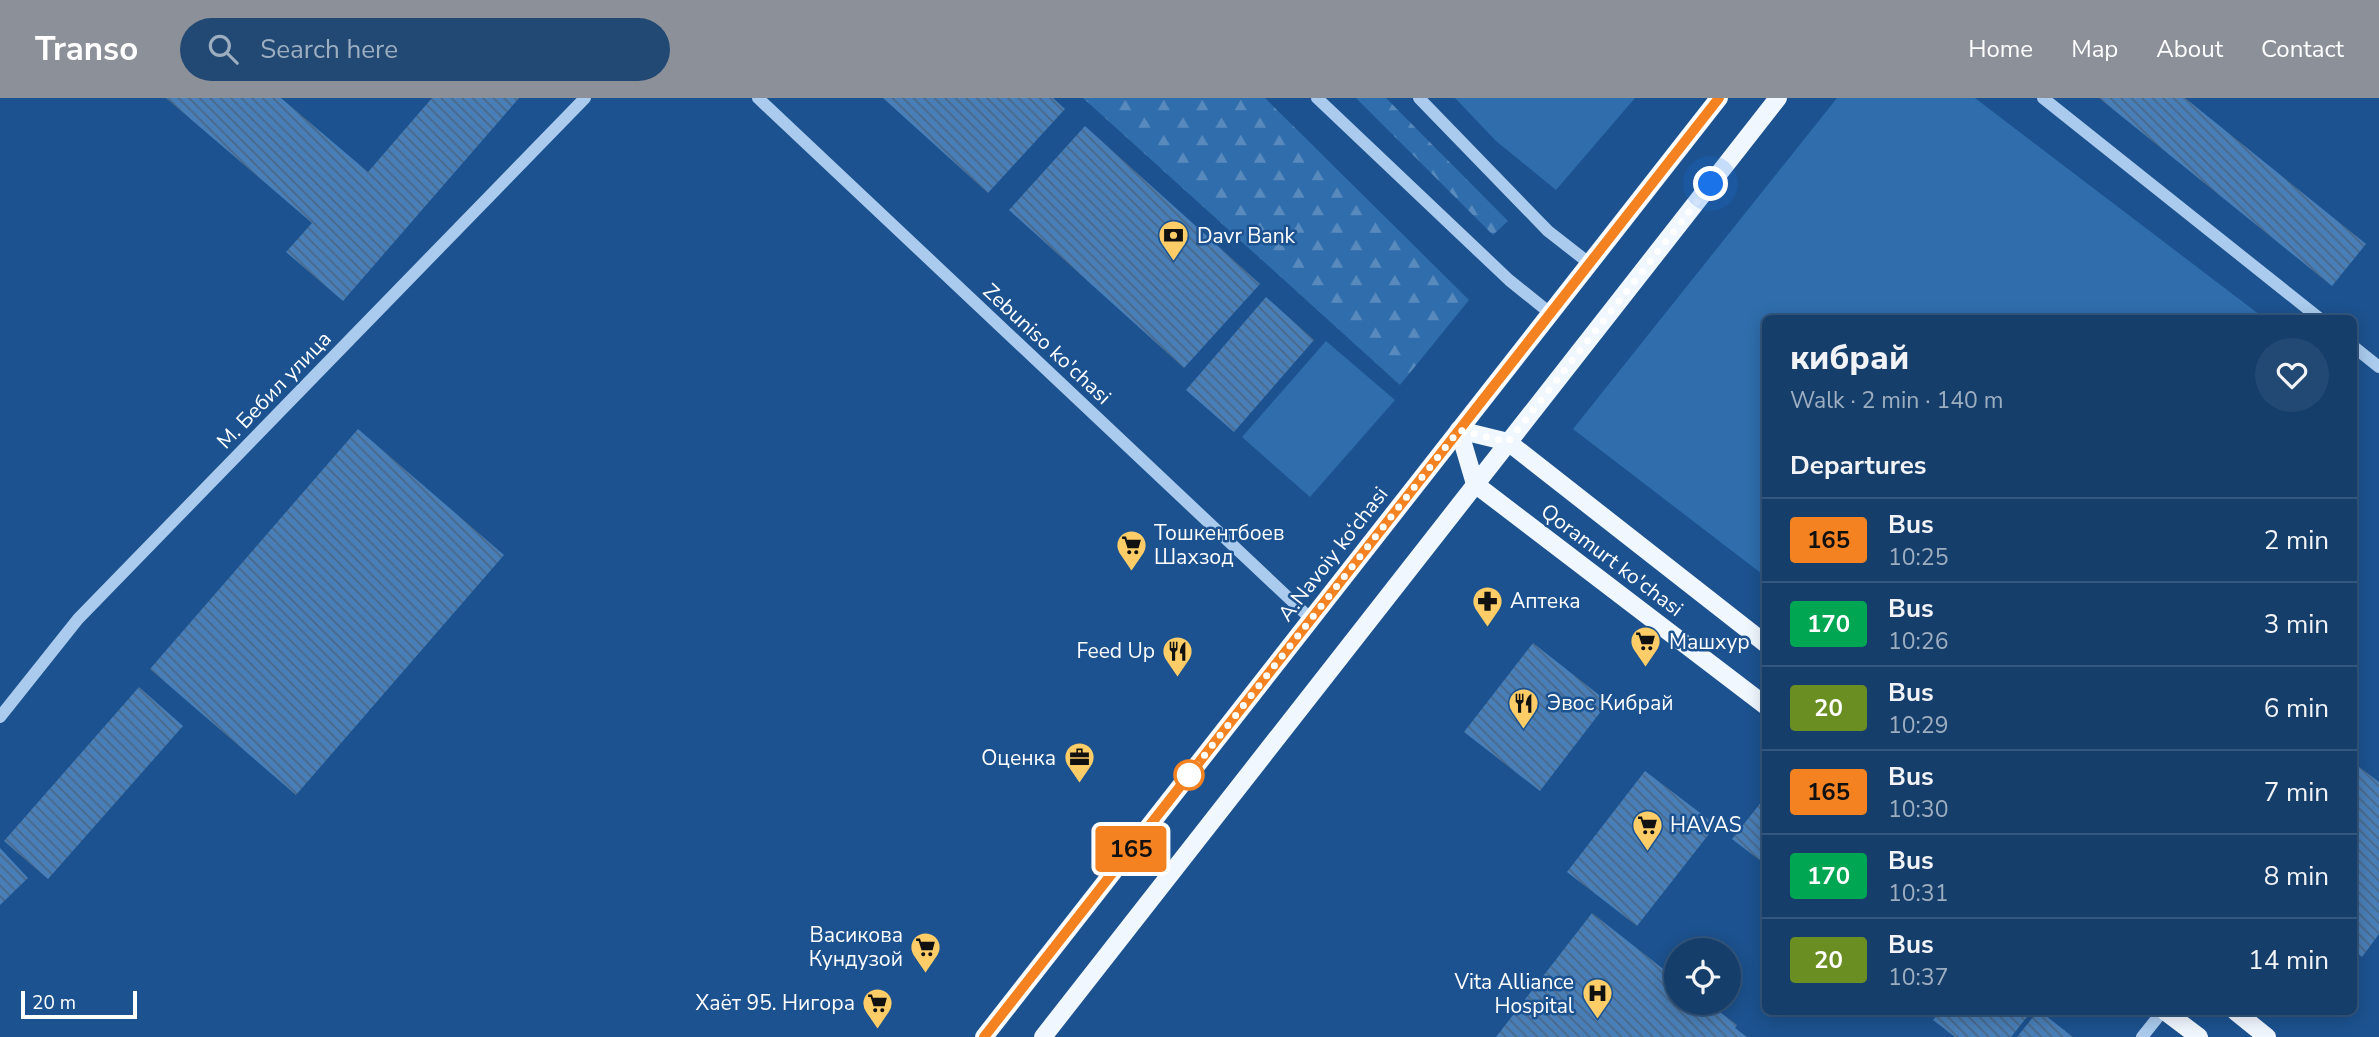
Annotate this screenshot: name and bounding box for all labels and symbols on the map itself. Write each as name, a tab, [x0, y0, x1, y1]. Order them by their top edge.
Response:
your location	[1693, 166, 1728, 201]
bank icon: Davr Bank	[1157, 219, 1191, 263]
place label: Davr Bank	[1197, 222, 1296, 250]
street label: Zebuniso ko'chasi	[977, 277, 1117, 411]
street label: М. Бебил улица	[211, 325, 337, 455]
street label: A.Navoiy ko‘chasi	[1272, 481, 1394, 627]
street label: Qoramurt ko'chasi	[1535, 497, 1689, 623]
place label: Тошкентбоев Шахзод	[1154, 519, 1284, 571]
supermarket icon: Тошкентбоев Шахзод	[1114, 528, 1148, 572]
pharmacy icon: Аптека	[1470, 584, 1504, 628]
place label: Аптека	[1510, 587, 1581, 615]
supermarket icon: Машхур	[1629, 625, 1663, 669]
place label: Машхур	[1669, 628, 1750, 656]
restaurant icon: Feed Up	[1161, 634, 1195, 678]
place label: Feed Up	[1076, 637, 1155, 665]
restaurant icon: Эвос Кибрай	[1507, 686, 1541, 730]
place label: Эвос Кибрай	[1547, 689, 1673, 717]
office icon: Оценка	[1062, 741, 1096, 785]
place label: Оценка	[981, 744, 1056, 772]
unlabelled marker	[1174, 760, 1204, 790]
supermarket icon: HAVAS	[1630, 808, 1664, 852]
place label: HAVAS	[1670, 811, 1742, 839]
line badge: 165	[1091, 826, 1171, 872]
place label: Васикова Кундузой	[809, 921, 903, 973]
supermarket icon: Васикова Кундузой	[909, 930, 943, 974]
place label: Vita Alliance Hospital	[1453, 968, 1575, 1020]
hospital icon: Vita Alliance Hospital	[1580, 977, 1614, 1021]
supermarket icon: Хаёт 95. Нигора	[861, 986, 895, 1030]
scale bar	[21, 988, 136, 1020]
place label: Хаёт 95. Нигора	[696, 989, 855, 1017]

